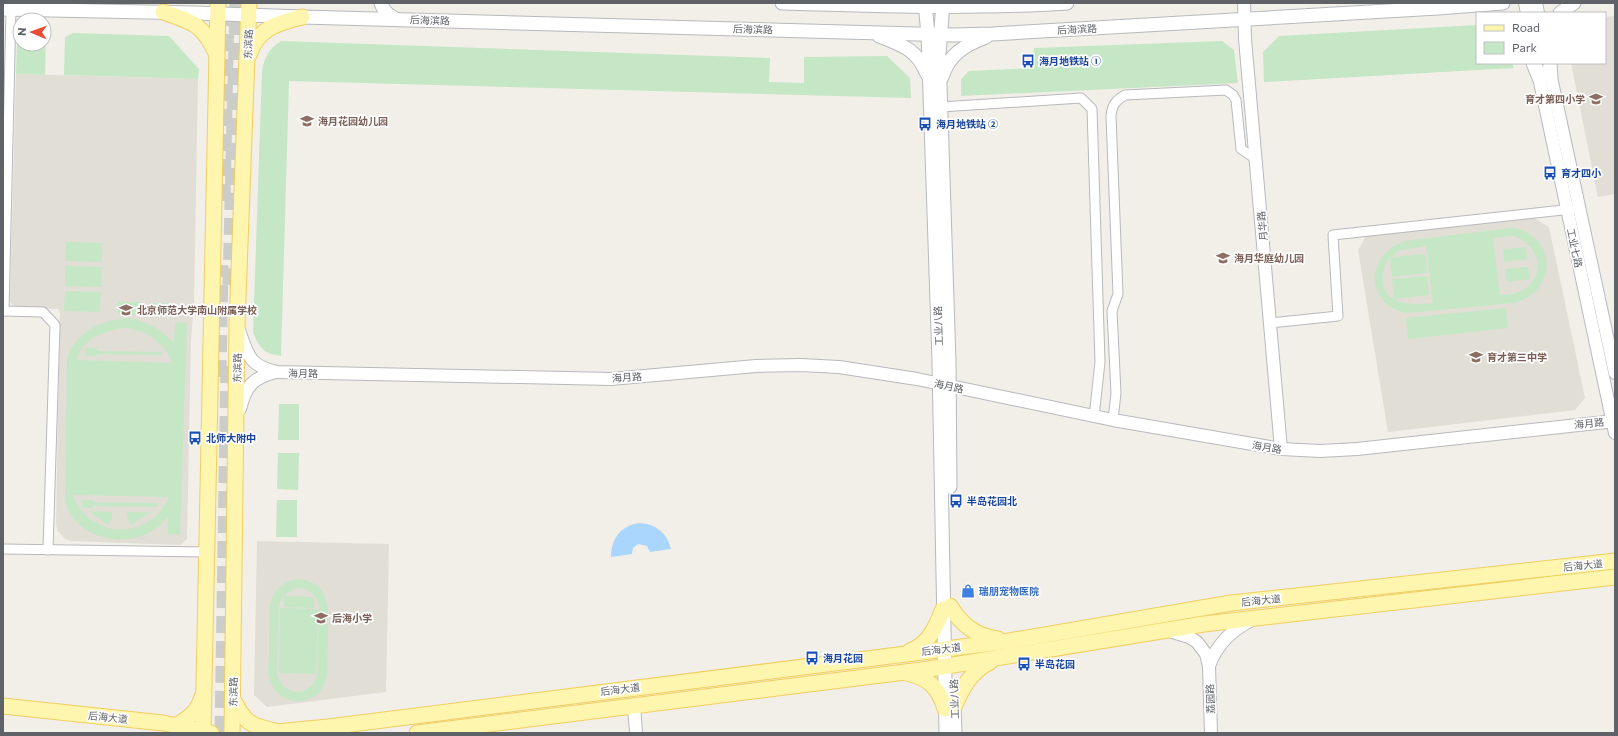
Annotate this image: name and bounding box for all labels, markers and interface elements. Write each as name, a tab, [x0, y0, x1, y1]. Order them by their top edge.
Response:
north arrow	[12, 12, 52, 52]
legend	[1476, 12, 1606, 64]
street label: 后海滨路	[410, 13, 450, 27]
text: Road	[1512, 20, 1540, 34]
street label: 后海滨路	[733, 22, 773, 36]
street label: 后海滨路	[1057, 22, 1097, 36]
text: N	[15, 27, 28, 36]
street label: 东滨路	[241, 29, 255, 59]
text: Park	[1512, 40, 1538, 54]
bus stop icon: 海月地铁站 ①	[1020, 53, 1036, 69]
place label: 海月地铁站 ①	[1039, 55, 1101, 67]
school or university icon: 育才第四小学	[1588, 91, 1604, 107]
place label: 育才第四小学	[1525, 93, 1585, 105]
school or university icon: 海月花园幼儿园	[299, 113, 315, 129]
place label: 海月花园幼儿园	[318, 115, 388, 127]
bus stop icon: 海月地铁站 ②	[917, 116, 933, 132]
place label: 海月地铁站 ②	[936, 118, 998, 130]
bus stop icon: 育才四小	[1542, 165, 1558, 181]
place label: 育才四小	[1561, 167, 1602, 179]
street label: 月华路	[1255, 211, 1269, 241]
street label: 工业七路	[1565, 227, 1585, 269]
school or university icon: 海月华庭幼儿园	[1215, 250, 1231, 266]
place label: 海月华庭幼儿园	[1234, 252, 1304, 264]
school or university icon: 北京师范大学南山附属学校	[118, 302, 134, 318]
place label: 北京师范大学南山附属学校	[137, 304, 257, 316]
street label: 工业八路	[931, 306, 945, 346]
school or university icon: 育才第三中学	[1468, 349, 1484, 365]
place label: 育才第三中学	[1487, 351, 1547, 363]
street label: 东滨路	[231, 353, 243, 383]
street label: 海月路	[288, 367, 318, 379]
street label: 海月路	[612, 370, 642, 384]
street label: 海月路	[933, 377, 965, 395]
street label: 海月路	[1573, 415, 1605, 431]
bus stop icon: 北师大附中	[187, 430, 203, 446]
place label: 北师大附中	[206, 432, 256, 444]
street label: 海月路	[1251, 439, 1283, 455]
bus stop icon: 半岛花园北	[948, 493, 964, 509]
place label: 半岛花园北	[967, 495, 1017, 507]
street label: 后海大道	[1562, 557, 1604, 573]
shop icon: 瑞朋宠物医院	[960, 583, 976, 599]
place label: 瑞朋宠物医院	[979, 585, 1039, 597]
street label: 后海大道	[1240, 592, 1282, 608]
school or university icon: 后海小学	[313, 610, 329, 626]
place label: 后海小学	[332, 612, 372, 624]
street label: 后海大道	[920, 641, 962, 657]
bus stop icon: 海月花园	[804, 650, 820, 666]
place label: 海月花园	[823, 652, 863, 664]
bus stop icon: 半岛花园	[1016, 656, 1032, 672]
place label: 半岛花园	[1035, 658, 1075, 670]
street label: 东滨路	[227, 677, 239, 707]
street label: 工业八路	[947, 679, 961, 719]
street label: 后海大道	[599, 681, 641, 697]
street label: 荔园路	[1203, 684, 1217, 714]
street label: 后海大道	[87, 709, 129, 725]

